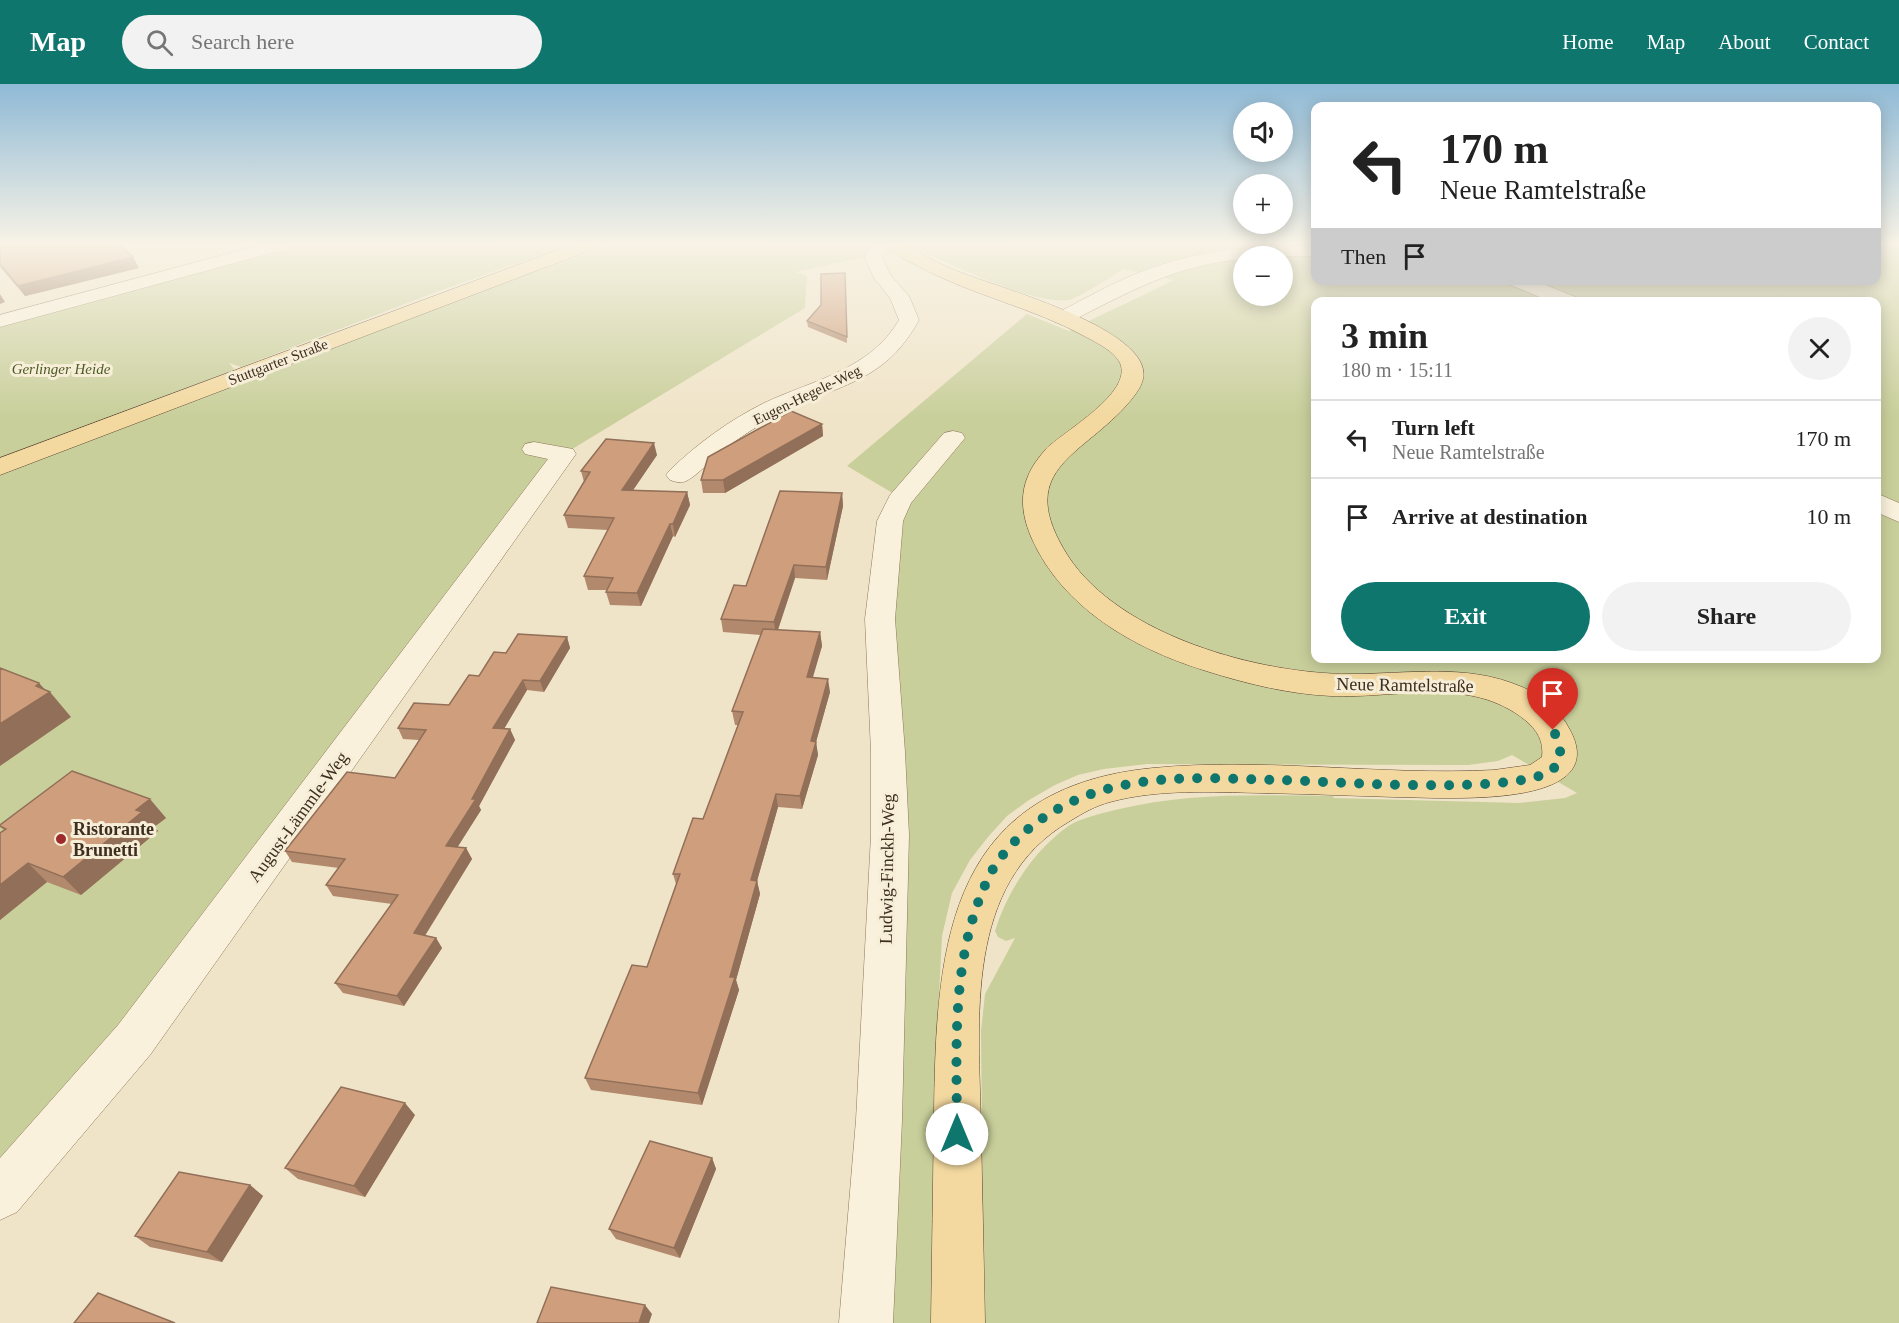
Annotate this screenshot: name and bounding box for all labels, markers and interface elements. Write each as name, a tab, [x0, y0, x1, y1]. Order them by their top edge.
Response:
search box	[122, 15, 542, 69]
text: Map	[30, 26, 86, 57]
icon: search	[143, 26, 176, 59]
text: Search here	[191, 29, 294, 54]
text: Home	[1562, 30, 1614, 54]
text: Map	[1647, 30, 1685, 54]
text: About	[1718, 30, 1771, 54]
text: Contact	[1804, 30, 1869, 54]
map controls	[1233, 102, 1293, 306]
button: sound	[1233, 102, 1293, 162]
icon: left	[1341, 126, 1419, 204]
text: 170 m	[1440, 126, 1549, 172]
button: +	[1233, 174, 1293, 234]
text: Neue Ramtelstraße	[1440, 175, 1646, 205]
icon: arrive	[1398, 240, 1431, 273]
text: Then	[1341, 244, 1386, 269]
button: −	[1233, 246, 1293, 306]
text: 3 min	[1341, 316, 1428, 356]
button: close	[1788, 317, 1851, 380]
street label: Stuttgarter Straße	[226, 336, 330, 388]
text: 180 m · 15:11	[1341, 359, 1453, 381]
park label: Gerlinger Heide	[12, 361, 111, 377]
street label: Eugen-Hegele-Weg	[751, 362, 864, 428]
text: Turn left	[1392, 415, 1475, 440]
icon: left	[1341, 423, 1374, 456]
text: 170 m	[1795, 426, 1851, 451]
text: Neue Ramtelstraße	[1392, 441, 1545, 463]
icon: arrive	[1341, 501, 1374, 534]
text: Arrive at destination	[1392, 504, 1588, 529]
text: 10 m	[1806, 504, 1851, 529]
button: Exit	[1341, 582, 1590, 651]
button: Share	[1602, 582, 1851, 651]
pin	[1527, 668, 1578, 730]
street label: Neue Ramtelstraße	[1336, 674, 1474, 696]
icon: arrive	[1536, 677, 1569, 710]
street label: August-Lämmle-Weg	[244, 748, 352, 886]
street label: Ludwig-Finckh-Weg	[876, 794, 898, 944]
place label: Ristorante Brunetti	[73, 819, 154, 860]
marker: Ristorante Brunetti	[54, 832, 68, 846]
position arrow	[925, 1102, 989, 1166]

